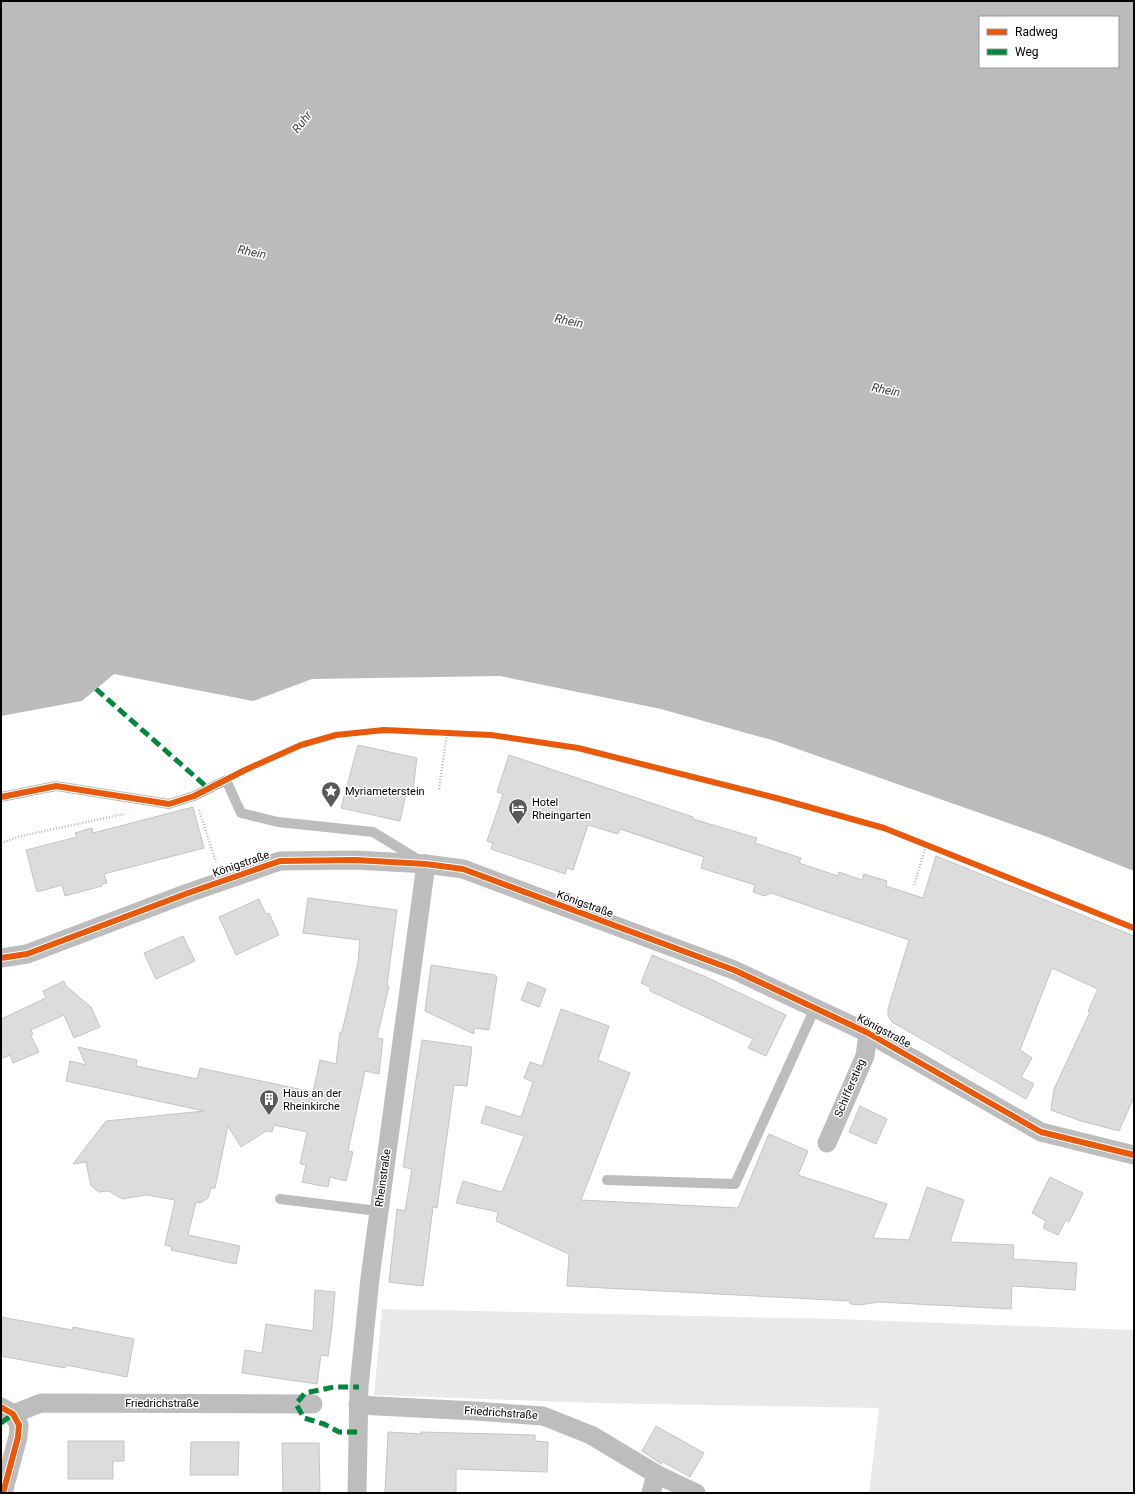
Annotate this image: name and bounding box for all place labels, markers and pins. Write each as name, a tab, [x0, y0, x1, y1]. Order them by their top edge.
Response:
place icon: Myriameterstein	[320, 780, 342, 808]
place label: Myriameterstein	[345, 785, 425, 798]
place label: Hotel Rheingarten	[532, 796, 591, 822]
hotel icon: Hotel Rheingarten	[507, 797, 529, 825]
place label: Haus an der Rheinkirche	[283, 1087, 342, 1113]
building icon: Haus an der Rheinkirche	[258, 1088, 280, 1116]

